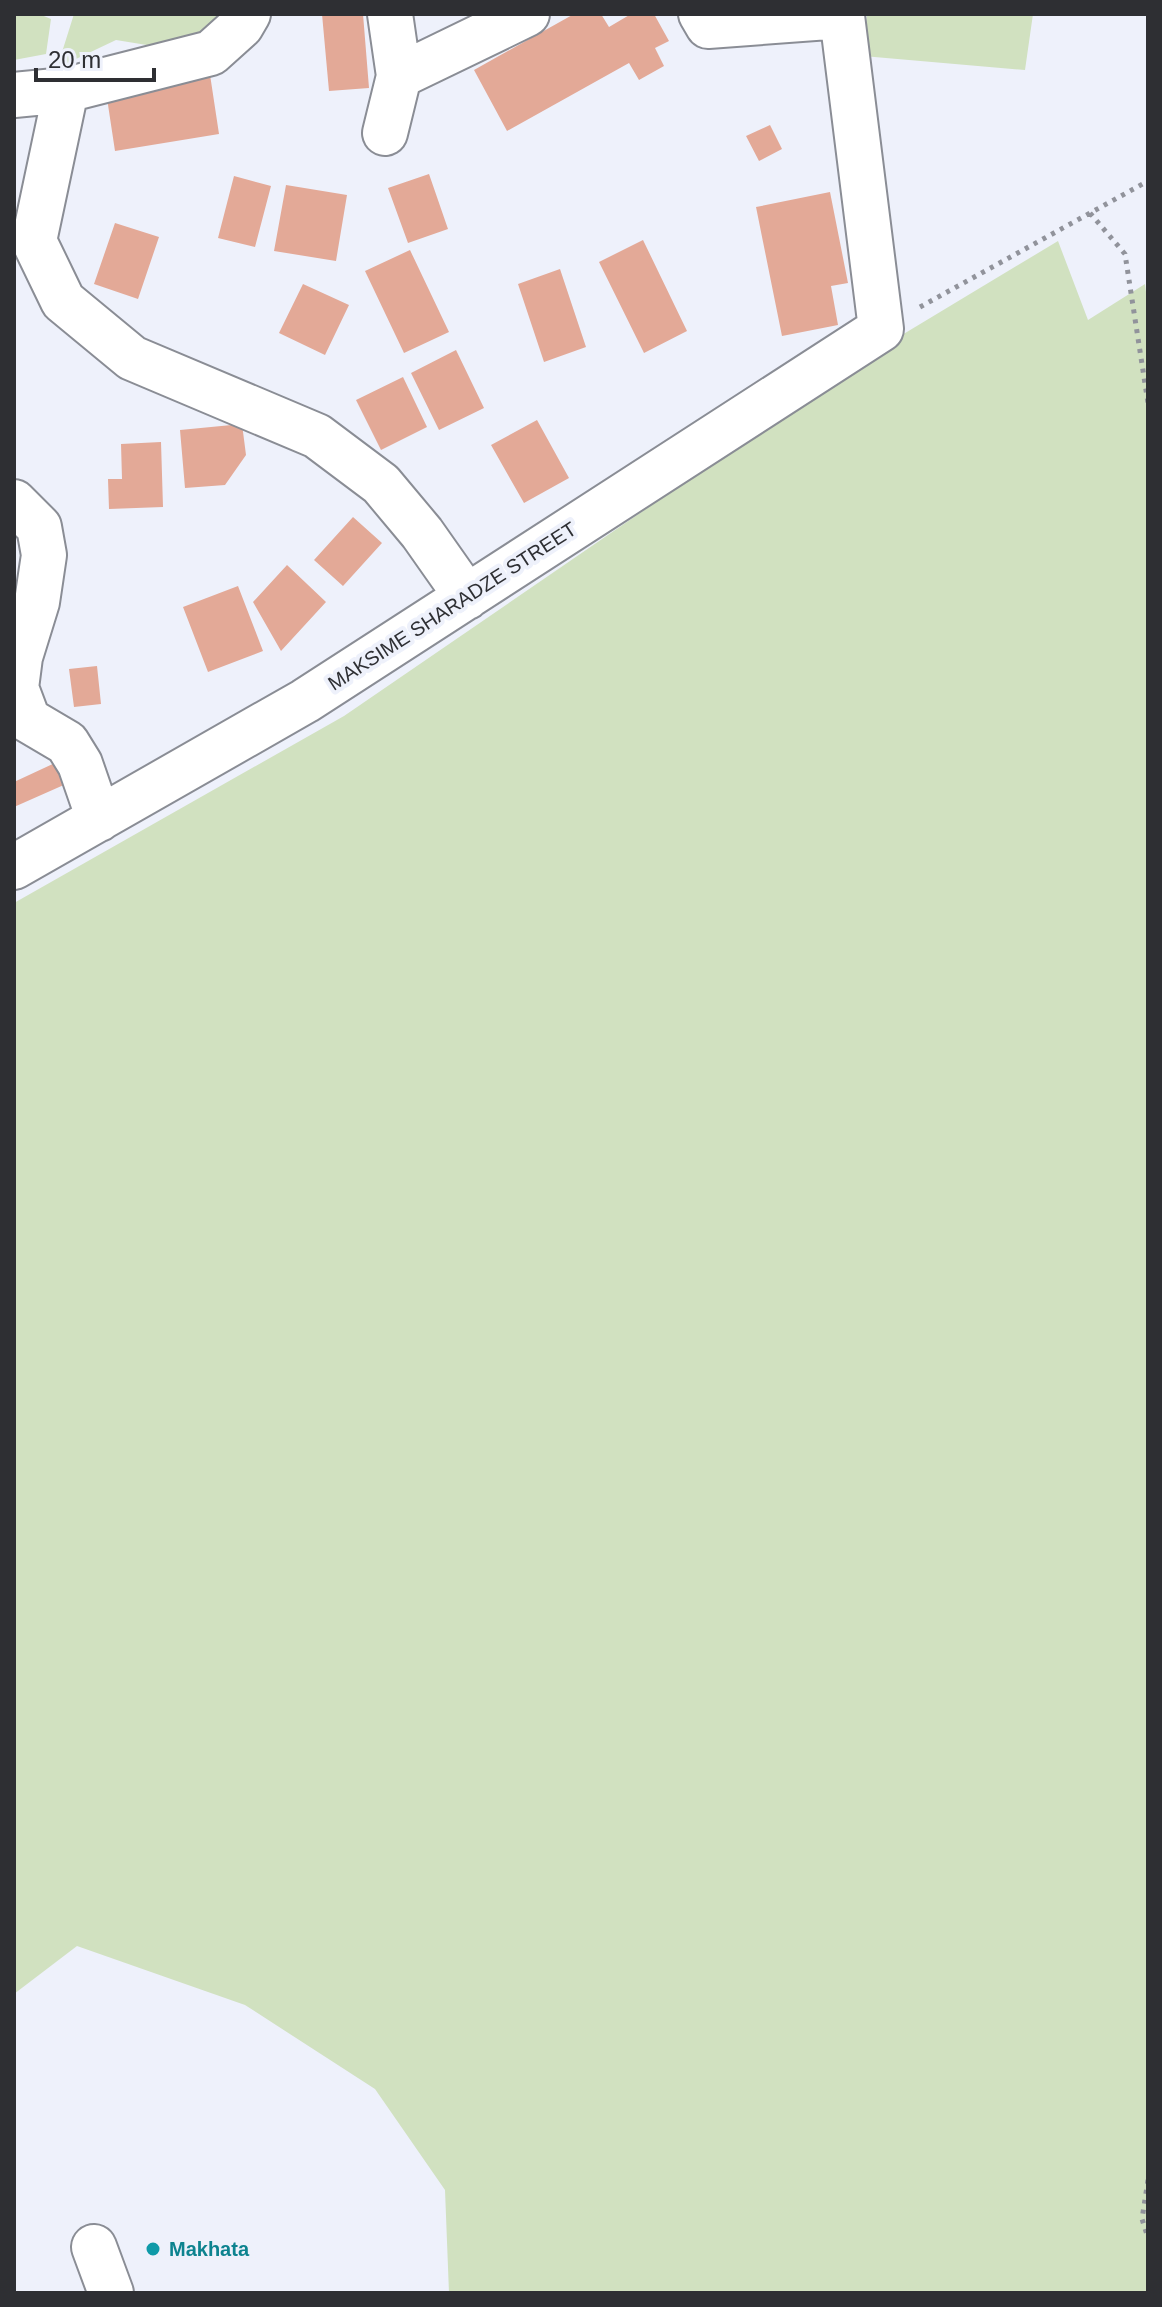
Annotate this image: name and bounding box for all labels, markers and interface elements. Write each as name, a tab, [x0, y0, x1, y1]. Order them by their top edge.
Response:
scale bar	[36, 32, 154, 82]
text: 20 m	[48, 46, 101, 73]
street label: MAKSIME SHARADZE STREET	[324, 517, 580, 695]
place label: Makhata	[169, 2238, 250, 2260]
marker: Makhata	[144, 2240, 162, 2258]

